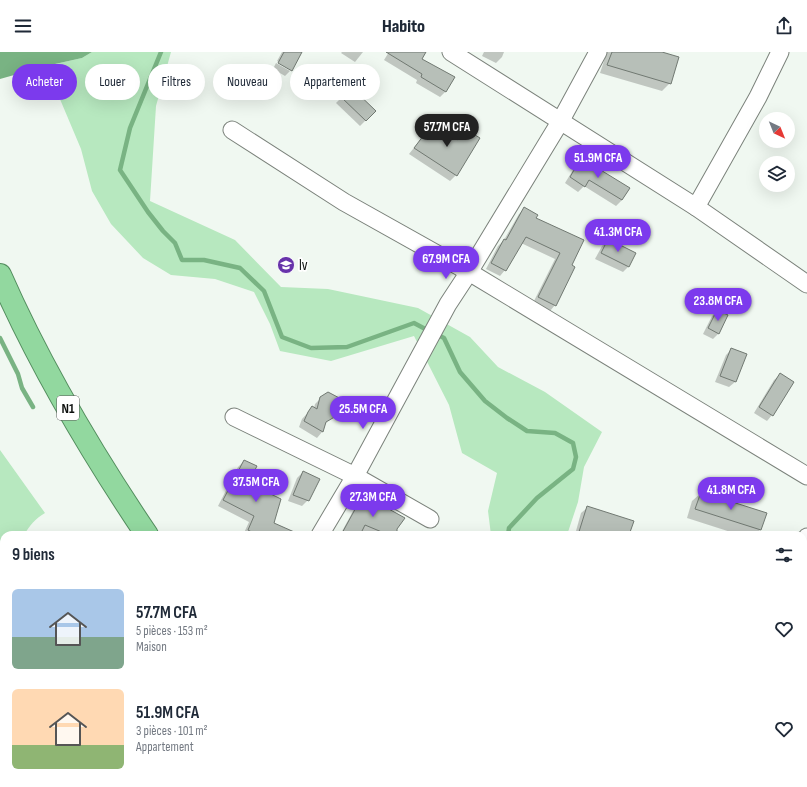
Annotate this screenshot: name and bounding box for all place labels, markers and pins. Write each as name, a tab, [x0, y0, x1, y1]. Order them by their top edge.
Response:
pin: 57.7M CFA	[401, 114, 493, 148]
pin: 51.9M CFA	[552, 145, 644, 179]
pin: 41.3M CFA	[572, 219, 664, 253]
pin: 67.9M CFA	[400, 246, 492, 280]
school or university icon: lv	[276, 255, 296, 275]
place label: lv	[299, 256, 308, 275]
pin: 23.8M CFA	[672, 288, 764, 322]
pin: 25.5M CFA	[317, 396, 409, 430]
pin: 37.5M CFA	[210, 469, 302, 503]
pin: 41.8M CFA	[685, 477, 777, 511]
pin: 27.3M CFA	[327, 484, 419, 518]

